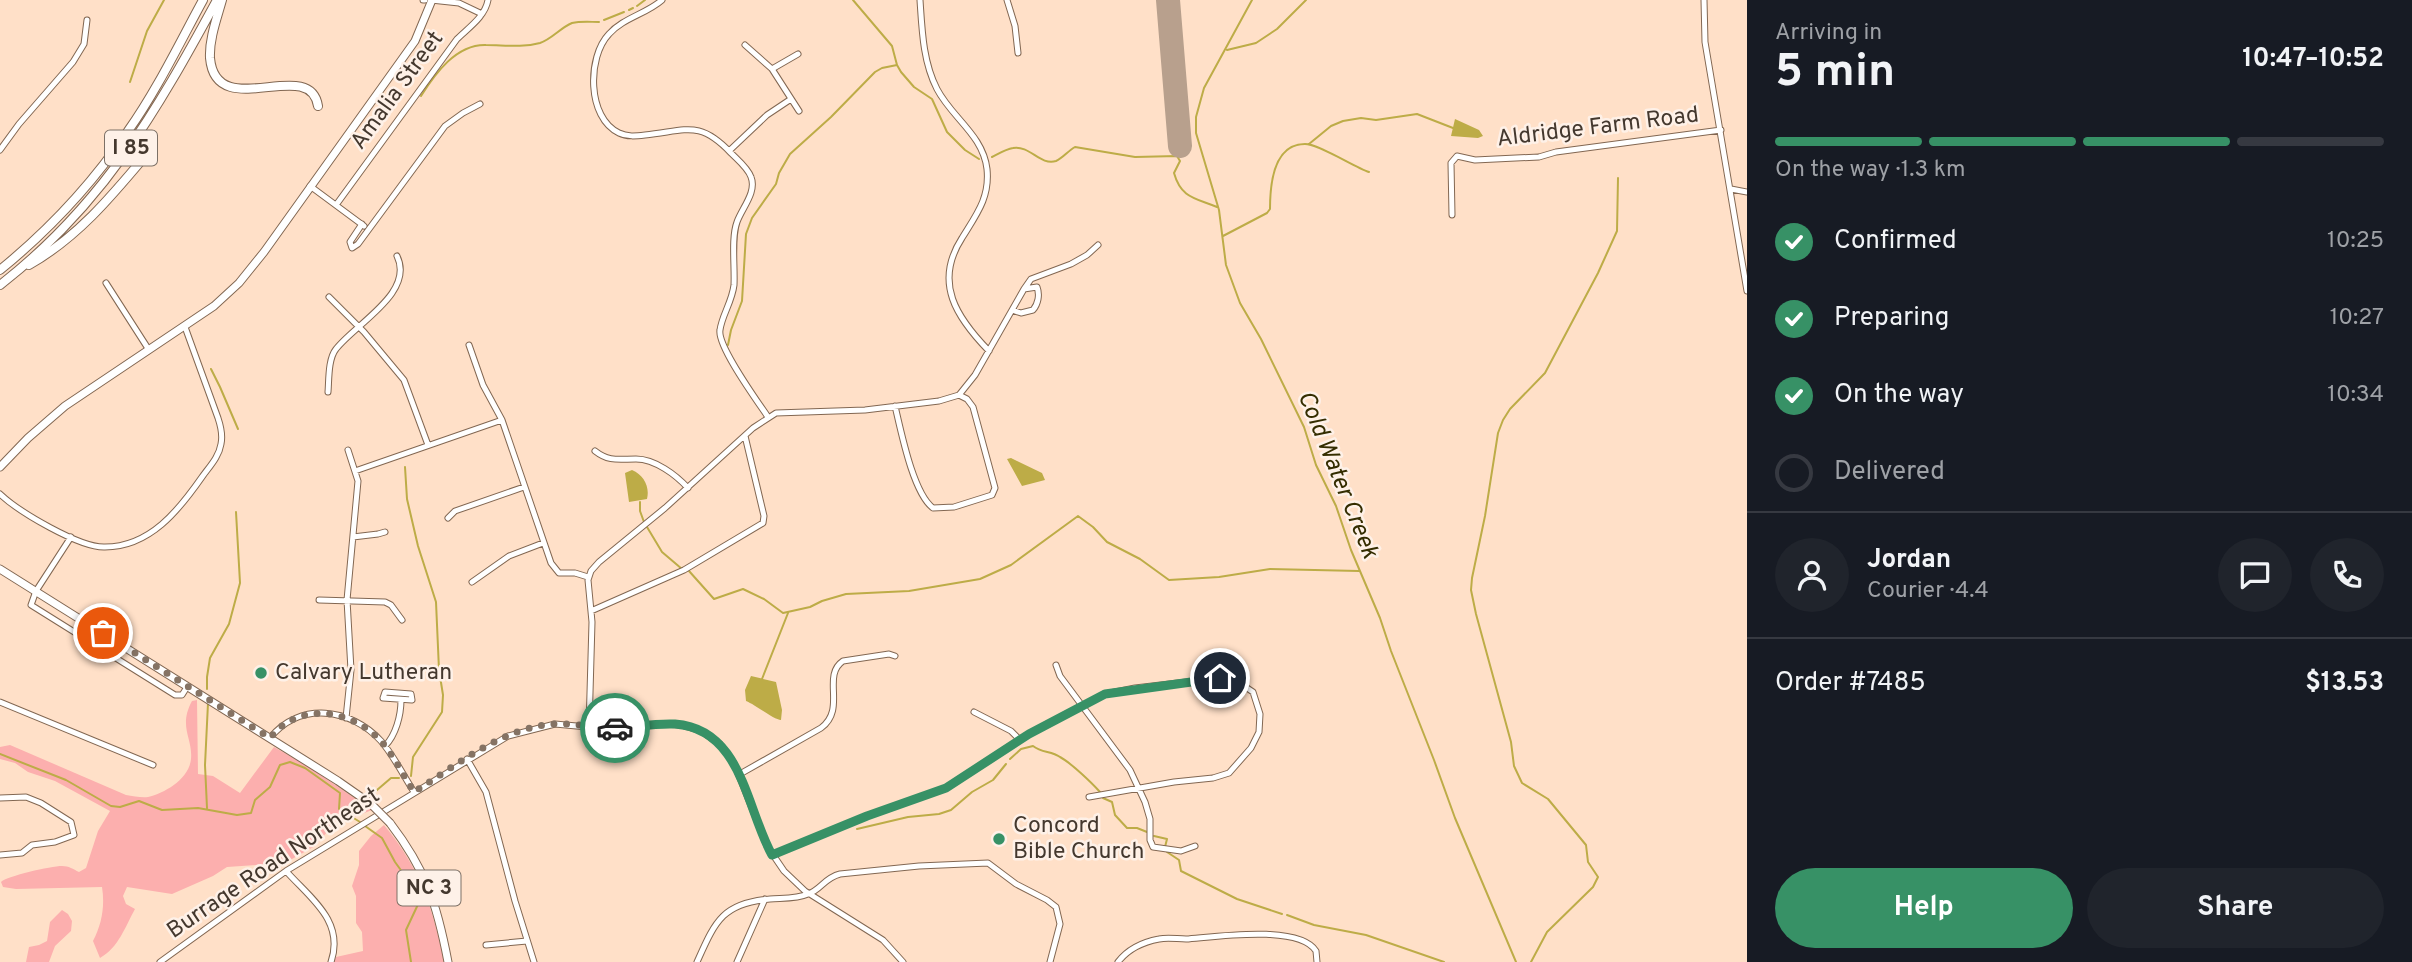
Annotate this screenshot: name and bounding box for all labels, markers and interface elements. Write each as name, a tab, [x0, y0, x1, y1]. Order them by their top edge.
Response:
text: Arriving in	[1775, 19, 1882, 48]
street label: Amalia Street	[345, 26, 451, 156]
text: 10:47–10:52	[2242, 43, 2384, 76]
text: 5 min	[1775, 44, 1895, 103]
street label: Aldridge Farm Road	[1495, 101, 1701, 155]
road number: I 85	[105, 130, 157, 166]
text: On the way · 1.3 km	[1775, 156, 1966, 185]
icon: check	[1775, 223, 1813, 261]
text: Confirmed	[1834, 225, 1957, 258]
text: 10:25	[2327, 227, 2384, 256]
icon: check	[1775, 300, 1813, 338]
text: Preparing	[1834, 302, 1949, 335]
text: 10:27	[2330, 304, 2384, 333]
icon: check	[1775, 377, 1813, 415]
text: On the way	[1834, 379, 1964, 412]
text: 10:34	[2327, 381, 2384, 410]
water label: Cold Water Creek	[1290, 387, 1385, 564]
text: Delivered	[1834, 456, 1945, 489]
button: person	[1775, 538, 1849, 612]
button: chat	[2218, 538, 2292, 612]
button: phone	[2310, 538, 2384, 612]
text: Jordan	[1867, 544, 1951, 577]
text: Courier · 4.4	[1867, 577, 1989, 606]
pin	[73, 603, 133, 663]
icon: bag	[84, 614, 122, 652]
pin	[1190, 648, 1250, 708]
place label: Calvary Lutheran	[275, 659, 452, 688]
icon: home	[1201, 659, 1239, 697]
marker: Calvary Lutheran	[253, 665, 269, 681]
text: Order #7485	[1775, 667, 1926, 700]
text: $13.53	[2305, 667, 2384, 700]
courier	[580, 693, 650, 763]
icon: car	[596, 709, 634, 747]
street label: Burrage Road Northeast	[162, 782, 386, 946]
place label: Concord Bible Church	[1013, 812, 1144, 867]
marker: Concord Bible Church	[991, 831, 1007, 847]
button: Help	[1775, 868, 2073, 948]
button: Share	[2087, 868, 2384, 948]
road number: NC 3	[398, 870, 460, 906]

